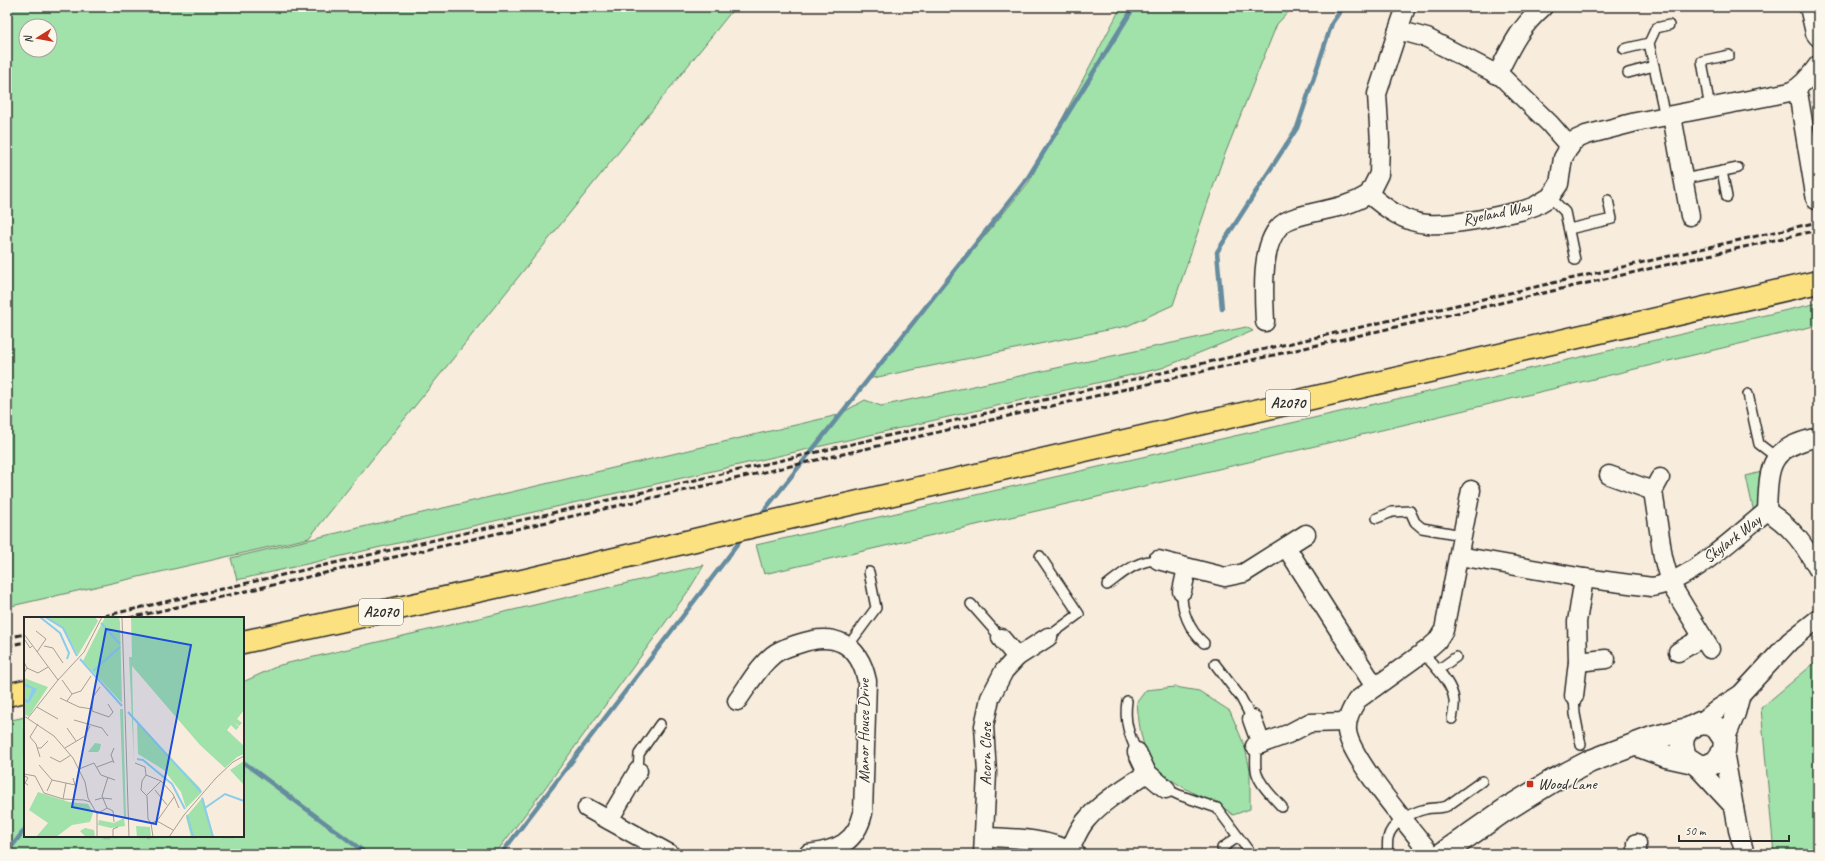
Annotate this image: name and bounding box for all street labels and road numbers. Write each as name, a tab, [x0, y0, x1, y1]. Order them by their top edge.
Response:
street label: Ryeland Way	[1461, 196, 1535, 230]
road number: A2070	[1266, 390, 1310, 416]
street label: Skylark Way	[1699, 509, 1766, 568]
road number: A2070	[359, 599, 403, 625]
street label: Manor House Drive	[854, 677, 874, 783]
street label: Acorn Close	[976, 721, 996, 785]

